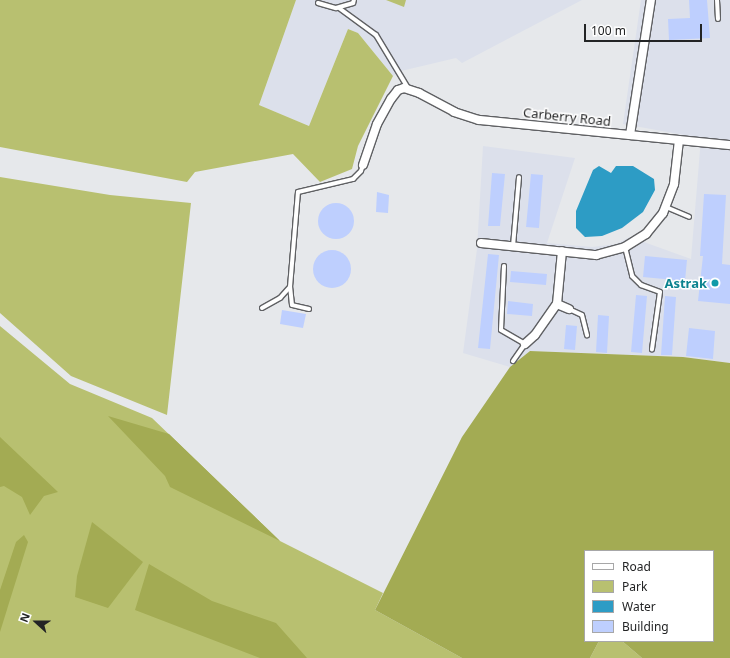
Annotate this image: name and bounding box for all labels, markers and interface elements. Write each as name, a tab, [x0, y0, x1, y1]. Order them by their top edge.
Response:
scale bar	[586, 16, 704, 42]
text: 100 m	[591, 22, 626, 39]
street label: Carberry Road	[522, 105, 612, 129]
place label: Astrak	[664, 275, 707, 291]
marker: Astrak	[710, 278, 720, 288]
legend	[584, 550, 714, 642]
text: Road	[622, 558, 651, 575]
text: Park	[622, 578, 647, 595]
text: Water	[622, 598, 656, 615]
north arrow	[16, 602, 56, 642]
text: N	[16, 611, 33, 624]
text: Building	[622, 618, 669, 635]

